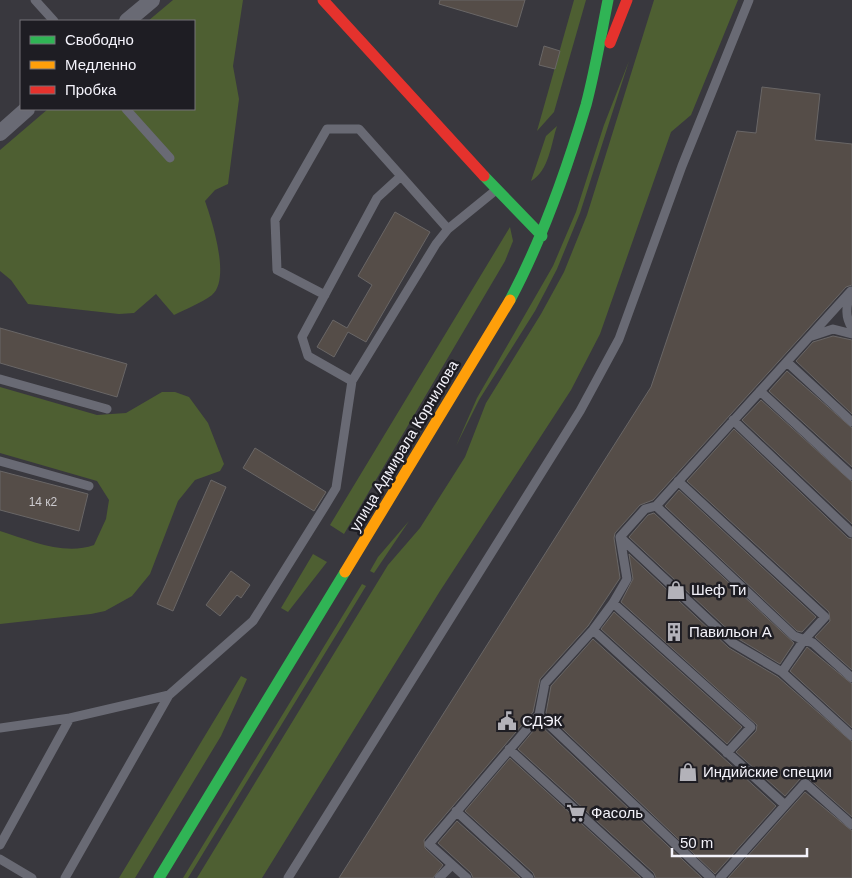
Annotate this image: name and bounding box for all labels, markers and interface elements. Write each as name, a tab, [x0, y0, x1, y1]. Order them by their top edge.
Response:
legend	[20, 20, 195, 110]
text: Свободно	[65, 31, 134, 48]
text: Медленно	[65, 56, 136, 73]
text: Пробка	[65, 81, 117, 98]
street label: улица Адмирала Корнилова	[346, 357, 462, 534]
house number: 14 к2	[29, 495, 58, 509]
shop icon: Шеф Ти	[665, 579, 687, 601]
place label: Шеф Ти	[691, 581, 746, 598]
building icon: Павильон А	[663, 621, 685, 643]
place label: Павильон А	[689, 623, 772, 640]
public building icon: СДЭК	[496, 710, 518, 732]
place label: СДЭК	[522, 712, 562, 729]
shop icon: Индийские специи	[677, 761, 699, 783]
place label: Индийские специи	[703, 763, 832, 780]
supermarket icon: Фасоль	[565, 802, 587, 824]
place label: Фасоль	[591, 804, 643, 821]
scale bar	[672, 826, 807, 858]
text: 50 m	[680, 834, 713, 851]

